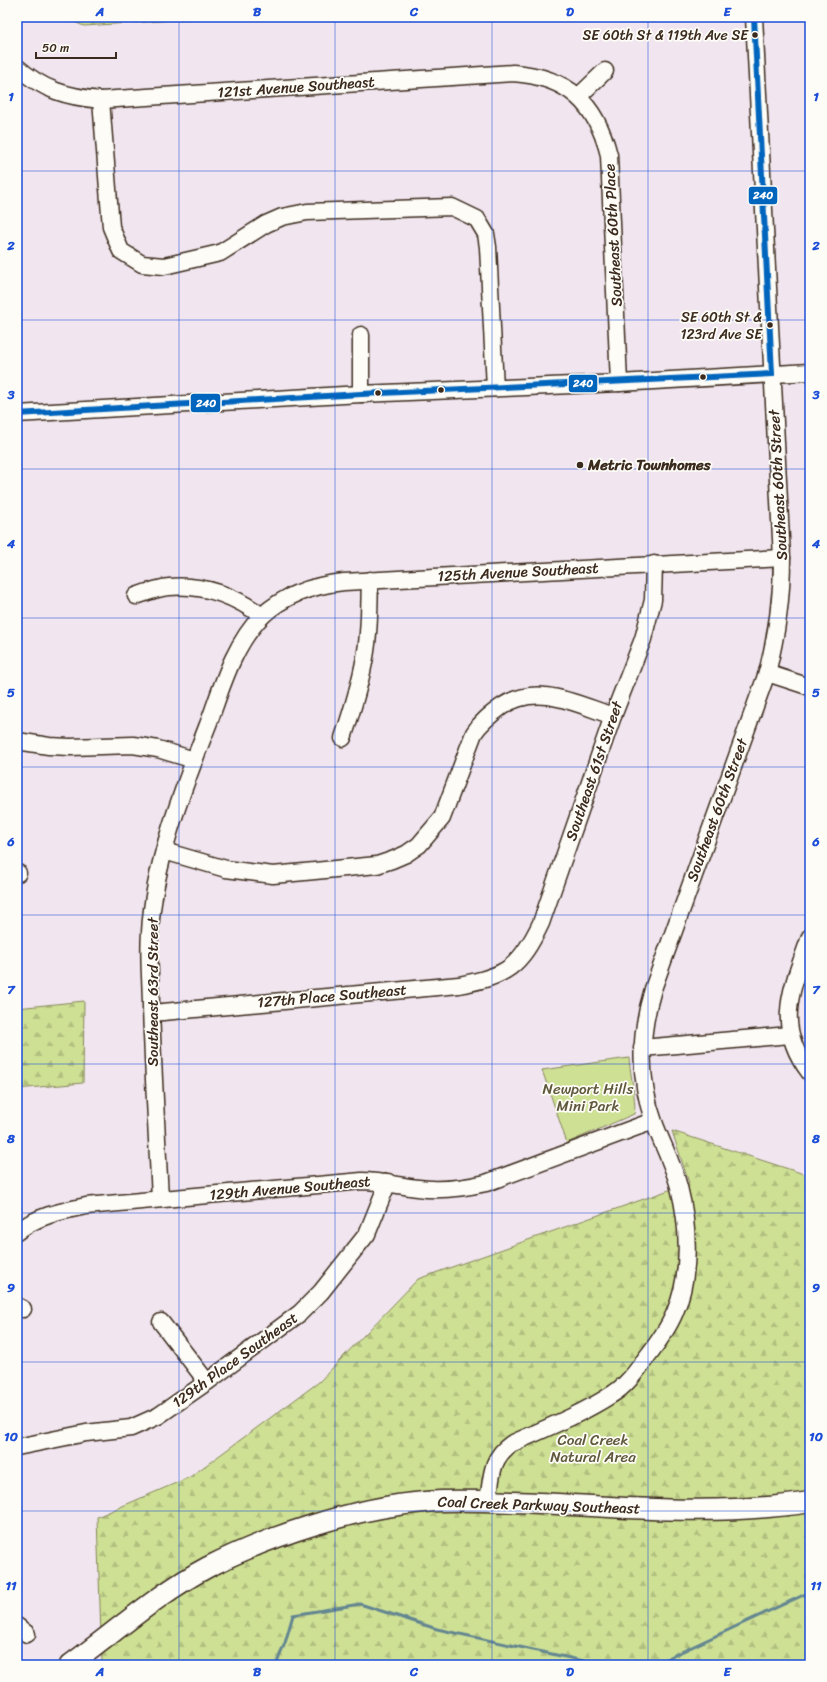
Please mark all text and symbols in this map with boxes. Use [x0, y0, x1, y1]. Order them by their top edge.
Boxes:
text: A [95, 0, 104, 23]
text: B [253, 0, 262, 23]
text: C [409, 0, 419, 23]
text: D [566, 0, 574, 23]
text: E [723, 0, 732, 23]
place label: SE 60th St & 119th Ave SE [583, 23, 749, 48]
marker: SE 60th St & 119th Ave SE [750, 30, 760, 40]
scale bar [36, 34, 116, 60]
text: 50 m [42, 37, 69, 59]
street label: 121st Avenue Southeast [216, 69, 376, 105]
text: 1 [8, 85, 14, 108]
text: 1 [813, 85, 819, 108]
street label: Southeast 60th Place [596, 162, 630, 307]
line badge: 240 [748, 186, 778, 205]
text: 240 [752, 186, 773, 205]
text: 2 [6, 234, 15, 257]
text: 2 [811, 234, 820, 257]
place label: SE 60th St & 123rd Ave SE [680, 305, 763, 347]
marker: SE 60th St & 123rd Ave SE [765, 320, 775, 330]
unlabelled marker [698, 372, 708, 382]
line badge: 240 [568, 374, 598, 393]
text: 240 [572, 374, 593, 393]
text: 3 [6, 383, 15, 406]
text: 3 [811, 383, 820, 406]
unlabelled marker [436, 385, 446, 395]
unlabelled marker [373, 388, 383, 398]
line badge: 240 [190, 393, 221, 413]
text: 240 [195, 394, 216, 413]
street label: Southeast 60th Street [761, 408, 795, 561]
place label: Metric Townhomes [587, 452, 712, 478]
marker: Metric Townhomes [575, 460, 585, 470]
text: 4 [6, 532, 16, 555]
text: 4 [811, 532, 821, 555]
street label: 125th Avenue Southeast [437, 555, 600, 589]
text: 5 [7, 681, 15, 704]
text: 5 [812, 681, 820, 704]
street label: Southeast 61st Street [558, 697, 630, 844]
street label: Southeast 60th Street [679, 734, 755, 885]
text: 6 [6, 830, 15, 853]
text: 6 [811, 830, 820, 853]
street label: Southeast 63rd Street [140, 916, 166, 1067]
street label: 127th Place Southeast [256, 976, 408, 1015]
text: 7 [7, 978, 16, 1001]
text: 7 [812, 978, 821, 1001]
park label: Newport Hills Mini Park [543, 1076, 634, 1119]
text: 8 [6, 1127, 15, 1150]
text: 8 [811, 1127, 820, 1150]
street label: 129th Avenue Southeast [208, 1168, 372, 1208]
text: 9 [7, 1276, 15, 1299]
text: 9 [812, 1276, 820, 1299]
street label: 129th Place Southeast [166, 1305, 304, 1415]
text: 10 [4, 1425, 18, 1448]
text: 10 [809, 1425, 823, 1448]
park label: Coal Creek Natural Area [550, 1427, 636, 1470]
street label: Coal Creek Parkway Southeast [437, 1488, 641, 1522]
text: 11 [5, 1574, 17, 1597]
text: 11 [810, 1574, 822, 1597]
text: A [95, 1660, 104, 1682]
text: B [253, 1660, 262, 1682]
text: C [409, 1660, 419, 1682]
text: D [566, 1660, 574, 1682]
text: E [723, 1660, 732, 1682]

